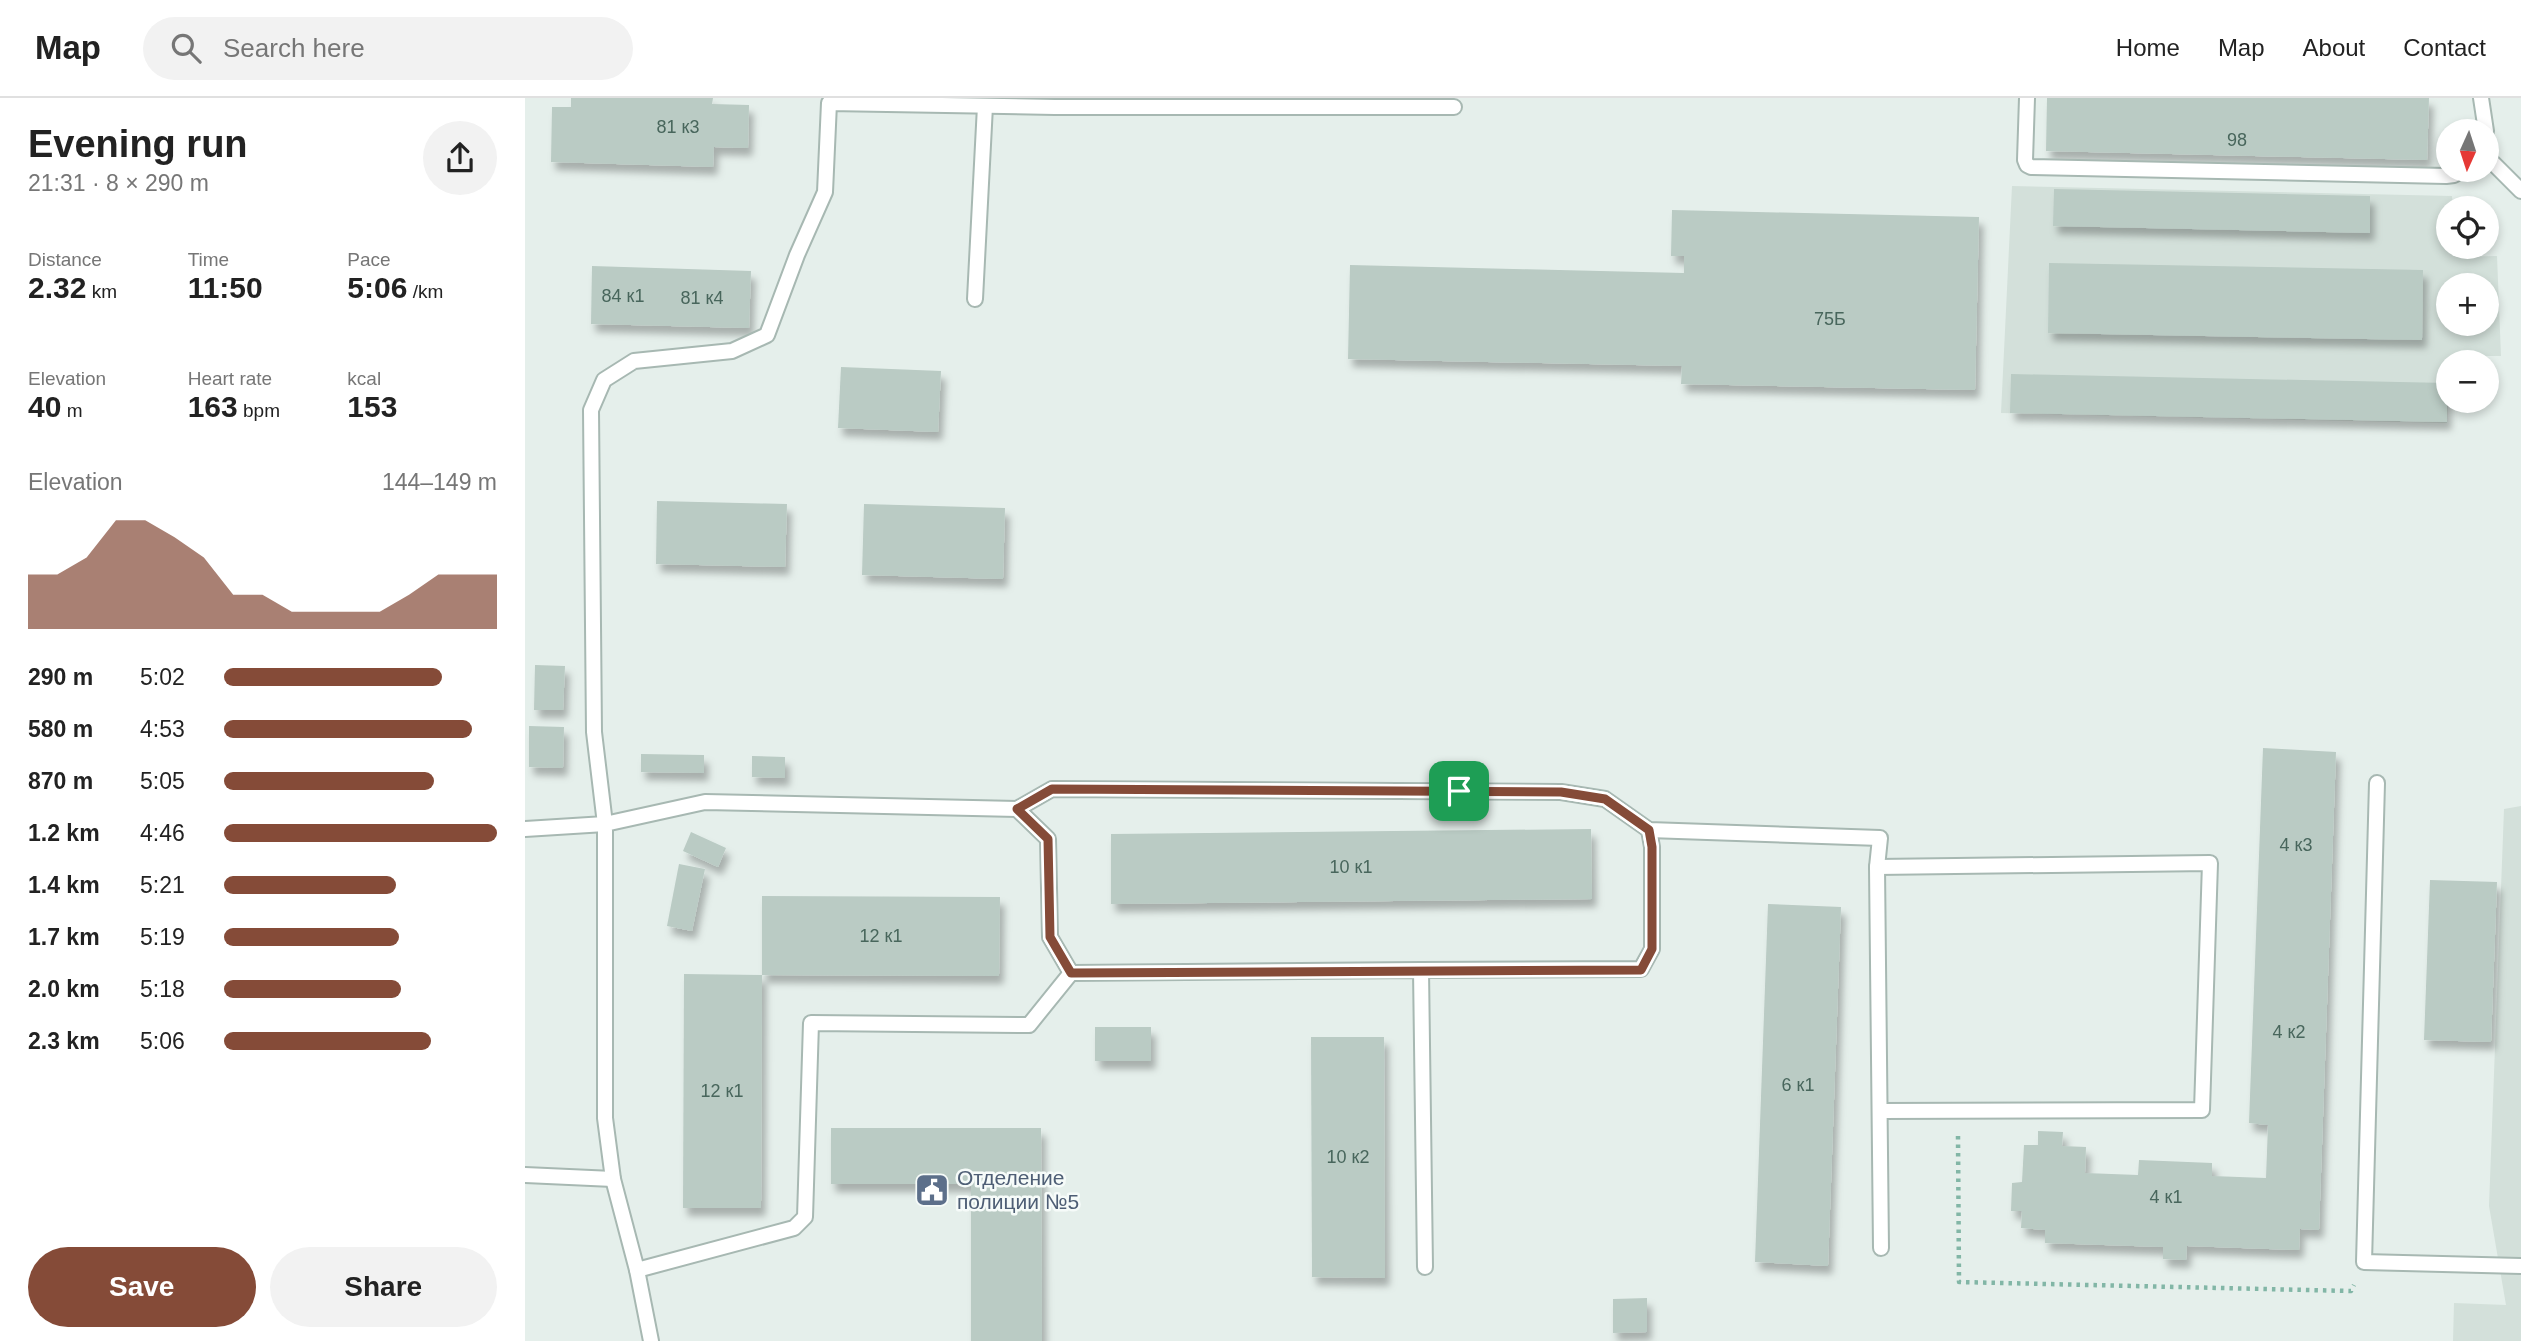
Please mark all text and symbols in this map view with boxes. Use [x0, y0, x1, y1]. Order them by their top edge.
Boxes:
search box [143, 17, 633, 80]
text: Map [35, 29, 101, 66]
icon: search [167, 29, 205, 67]
text: Search here [223, 33, 365, 63]
text: Home [2116, 34, 2180, 61]
text: Map [2218, 34, 2265, 61]
text: About [2303, 34, 2365, 61]
text: Contact [2403, 34, 2486, 61]
house number: 81 к3 [657, 117, 699, 137]
north arrow [2436, 119, 2499, 182]
map controls [2436, 119, 2499, 413]
button: share [423, 121, 497, 195]
text: Evening run [28, 123, 248, 165]
house number: 98 [2227, 130, 2247, 150]
text: 21:31 · 8 × 290 m [28, 170, 209, 196]
button: locate [2436, 196, 2499, 259]
text: Distance [28, 249, 102, 270]
text: Time [188, 249, 229, 270]
text: Pace [347, 249, 391, 270]
text: 2.32 [28, 271, 86, 304]
text: 11:50 [188, 271, 263, 304]
text: 5:06 [347, 271, 407, 304]
button: + [2436, 273, 2499, 336]
text: km [86, 281, 117, 302]
text: /km [407, 281, 443, 302]
house number: 84 к1 [602, 286, 644, 306]
house number: 81 к4 [681, 288, 723, 308]
house number: 75Б [1814, 309, 1846, 329]
button: − [2436, 350, 2499, 413]
text: Elevation [28, 368, 106, 389]
text: Heart rate [188, 368, 272, 389]
text: kcal [347, 368, 381, 389]
text: 40 [28, 390, 61, 423]
text: 163 [188, 390, 238, 423]
text: 153 [347, 390, 397, 423]
text: m [61, 400, 82, 421]
text: bpm [238, 400, 280, 421]
text: Elevation [28, 469, 123, 495]
text: 144–149 m [382, 469, 497, 495]
text: 290 m [28, 664, 93, 690]
text: 5:02 [140, 664, 185, 690]
text: 580 m [28, 716, 93, 742]
text: 4:53 [140, 716, 185, 742]
pin [1429, 761, 1489, 821]
text: 870 m [28, 768, 93, 794]
text: 5:05 [140, 768, 185, 794]
icon: arrive [1440, 772, 1478, 810]
text: 1.2 km [28, 820, 100, 846]
text: 4:46 [140, 820, 185, 846]
house number: 4 к3 [2280, 835, 2312, 855]
house number: 10 к1 [1330, 857, 1372, 877]
text: 1.4 km [28, 872, 100, 898]
text: 5:21 [140, 872, 185, 898]
text: 1.7 km [28, 924, 100, 950]
text: 5:19 [140, 924, 185, 950]
house number: 12 к1 [860, 926, 902, 946]
text: 2.0 km [28, 976, 100, 1002]
text: 5:18 [140, 976, 185, 1002]
house number: 4 к2 [2273, 1022, 2305, 1042]
text: 2.3 km [28, 1028, 100, 1054]
text: 5:06 [140, 1028, 185, 1054]
house number: 6 к1 [1782, 1075, 1814, 1095]
house number: 12 к1 [701, 1081, 743, 1101]
house number: 10 к2 [1327, 1147, 1369, 1167]
place label: Отделение полиции №5 [957, 1166, 1079, 1213]
public building icon: Отделение полиции №5 [913, 1171, 951, 1209]
house number: 4 к1 [2150, 1187, 2182, 1207]
button: Save [28, 1247, 256, 1327]
button: Share [270, 1247, 497, 1327]

